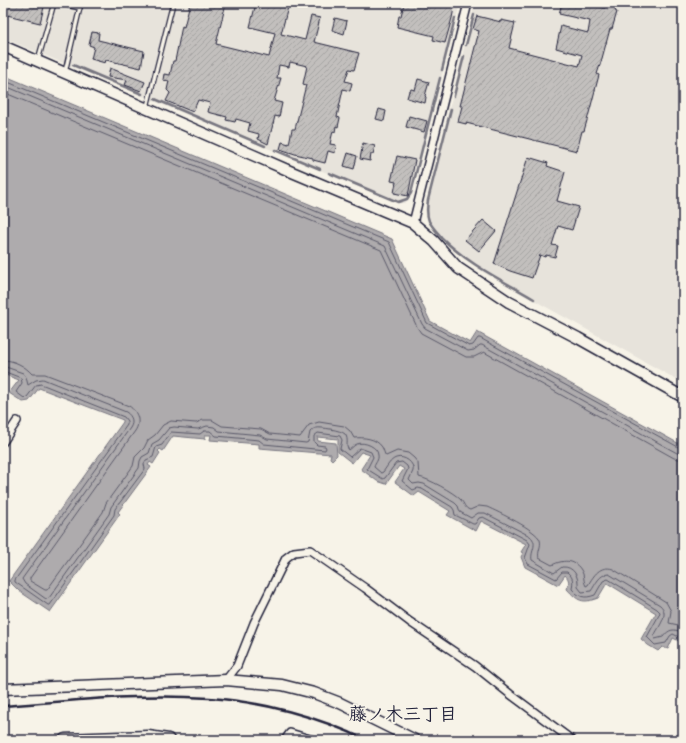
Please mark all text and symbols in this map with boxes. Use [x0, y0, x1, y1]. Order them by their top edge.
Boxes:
district label: 藤ノ木三丁目 [349, 703, 457, 725]

